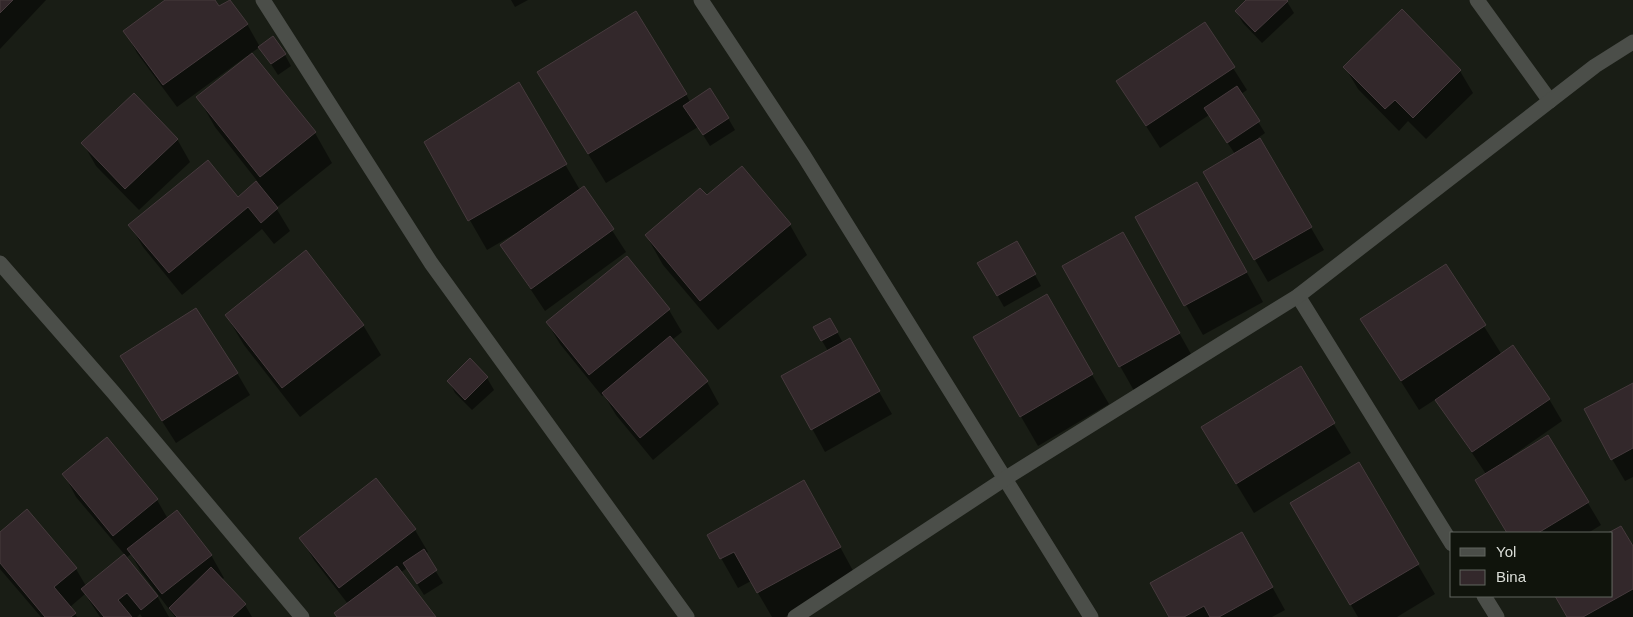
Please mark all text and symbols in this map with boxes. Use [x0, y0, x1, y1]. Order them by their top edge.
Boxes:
legend [1450, 532, 1613, 597]
text: Yol [1496, 543, 1516, 560]
text: Bina [1496, 568, 1527, 585]

